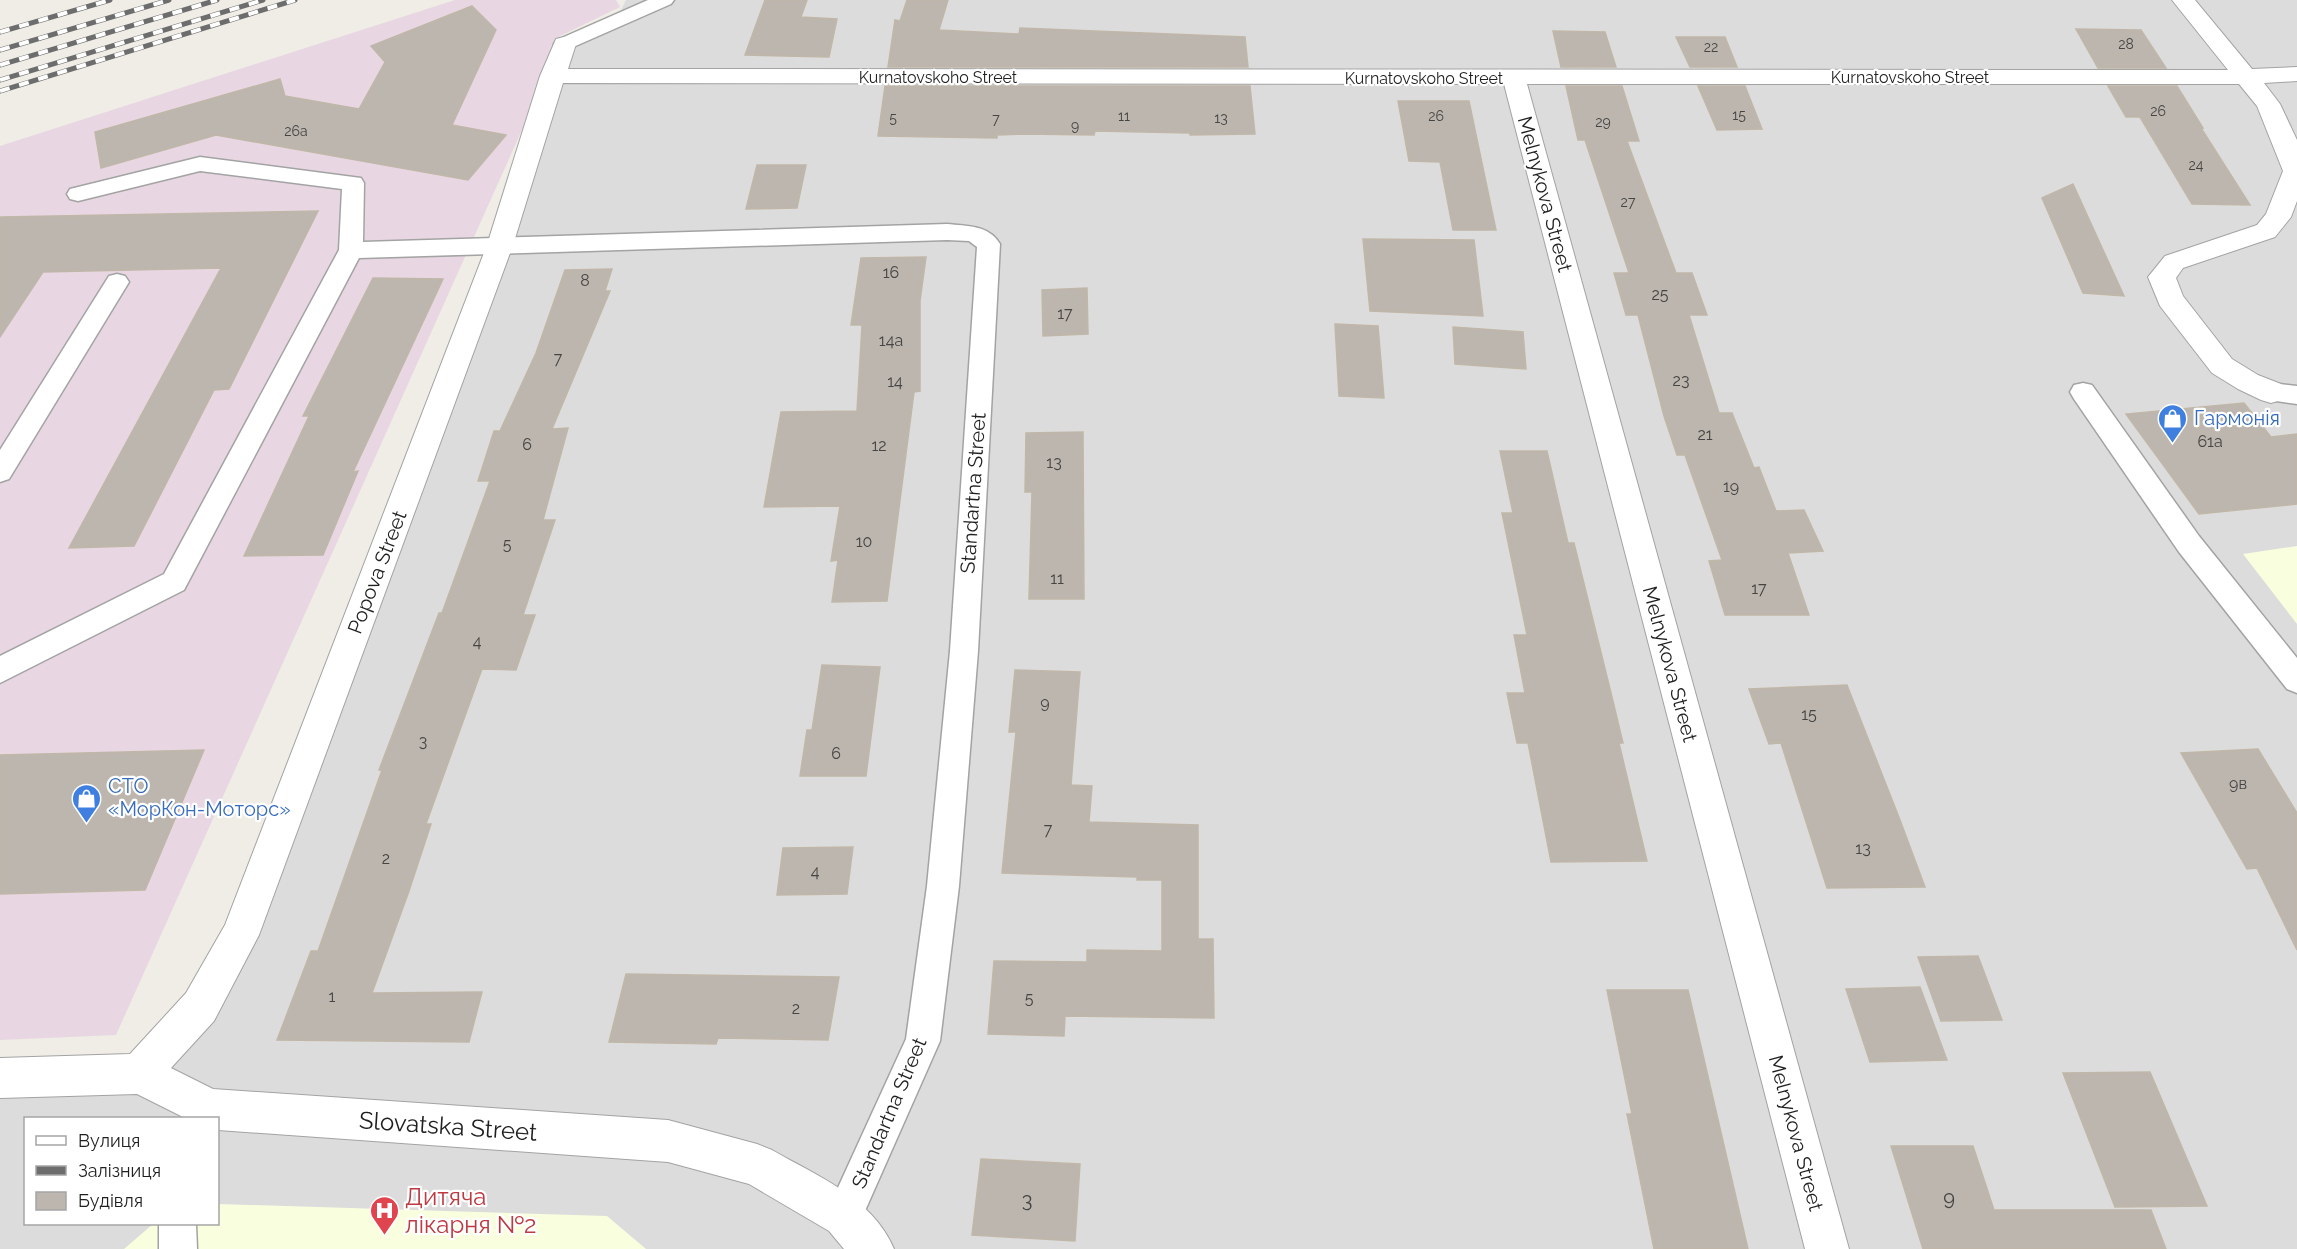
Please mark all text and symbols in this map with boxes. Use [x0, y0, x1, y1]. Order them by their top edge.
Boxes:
house number: 28 [2118, 36, 2134, 52]
house number: 22 [1704, 39, 1718, 55]
street label: Kurnatovskoho Street [859, 68, 1018, 87]
street label: Kurnatovskoho Street [1831, 68, 1990, 87]
street label: Kurnatovskoho Street [1345, 69, 1504, 88]
house number: 26 [2150, 103, 2166, 119]
house number: 15 [1732, 107, 1746, 123]
house number: 11 [1118, 108, 1130, 124]
house number: 26 [1428, 108, 1444, 124]
house number: 5 [889, 110, 897, 126]
house number: 13 [1214, 110, 1228, 126]
house number: 7 [992, 111, 1000, 127]
street label: Melnykova Street [1513, 113, 1577, 275]
house number: 29 [1595, 114, 1611, 130]
house number: 9 [1071, 118, 1079, 134]
house number: 26а [284, 123, 308, 139]
house number: 24 [2189, 157, 2204, 173]
house number: 27 [1621, 194, 1636, 210]
house number: 16 [883, 263, 899, 282]
house number: 8 [580, 271, 590, 290]
house number: 25 [1651, 285, 1669, 304]
house number: 17 [1057, 304, 1073, 323]
house number: 14а [879, 331, 903, 350]
house number: 7 [554, 349, 563, 368]
house number: 23 [1673, 371, 1689, 390]
house number: 14 [887, 372, 903, 391]
shop icon: Гармонія [2157, 402, 2189, 444]
place label: Гармонія [2194, 406, 2280, 430]
street label: Standartna Street [955, 411, 991, 574]
house number: 21 [1697, 425, 1713, 444]
house number: 61а [2197, 432, 2223, 451]
house number: 6 [522, 435, 532, 454]
house number: 12 [871, 436, 887, 455]
house number: 13 [1046, 453, 1062, 472]
house number: 19 [1723, 477, 1739, 496]
street label: Popova Street [343, 507, 412, 637]
house number: 10 [856, 532, 872, 551]
house number: 5 [503, 535, 512, 554]
house number: 11 [1050, 569, 1064, 588]
house number: 17 [1751, 579, 1767, 598]
street label: Melnykova Street [1638, 583, 1702, 745]
house number: 4 [473, 632, 482, 651]
house number: 9 [1040, 693, 1050, 712]
house number: 15 [1801, 705, 1817, 724]
house number: 3 [419, 732, 427, 751]
house number: 6 [831, 744, 841, 763]
place label: СТО «МорКон-Моторс» [108, 774, 291, 821]
house number: 9в [2229, 774, 2247, 793]
shop icon: СТО «МорКон-Моторс» [71, 782, 103, 824]
house number: 7 [1044, 820, 1053, 839]
house number: 13 [1855, 839, 1871, 858]
house number: 2 [382, 849, 390, 868]
house number: 4 [811, 862, 820, 881]
house number: 1 [329, 987, 336, 1006]
house number: 5 [1025, 989, 1034, 1008]
house number: 2 [792, 999, 800, 1018]
street label: Standartna Street [846, 1034, 932, 1192]
street label: Melnykova Street [1764, 1052, 1828, 1214]
street label: Slovatska Street [358, 1105, 538, 1147]
legend [24, 1117, 219, 1225]
text: Вулиця [78, 1130, 140, 1151]
text: Залізниця [78, 1160, 161, 1181]
place label: Дитяча лікарня №2 [405, 1182, 537, 1239]
house number: 9 [1943, 1186, 1955, 1210]
house number: 3 [1022, 1188, 1032, 1212]
text: Будівля [78, 1190, 143, 1211]
hospital icon: Дитяча лікарня №2 [368, 1194, 400, 1236]

